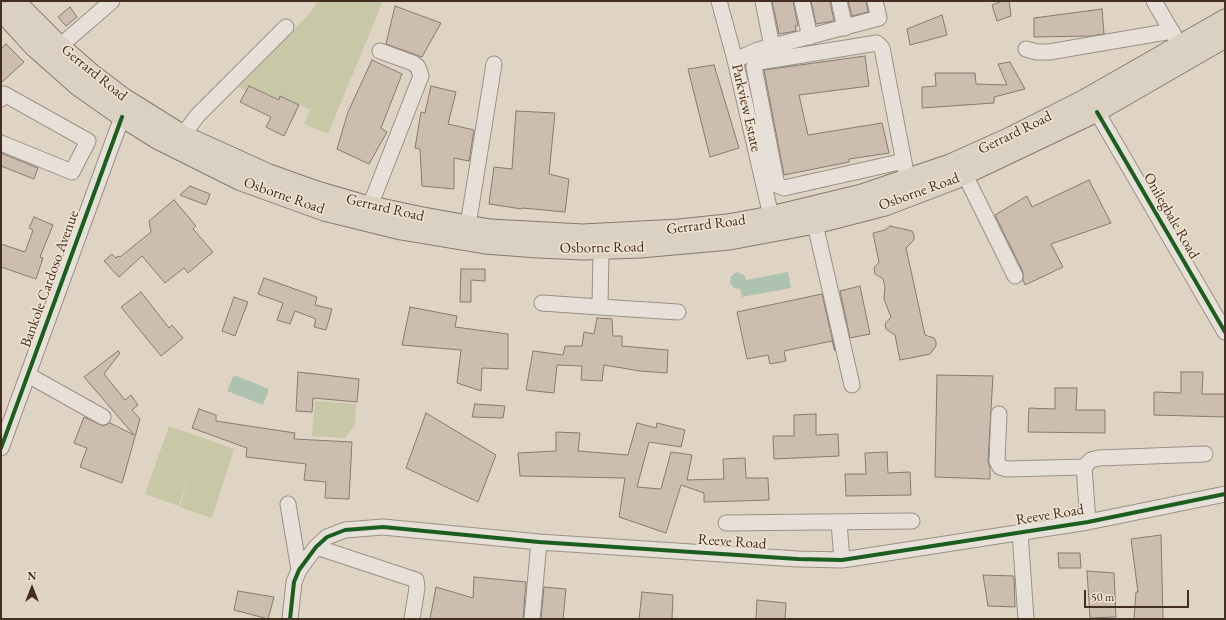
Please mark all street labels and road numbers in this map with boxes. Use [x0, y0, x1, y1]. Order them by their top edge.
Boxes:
street label: Gerrard Road [57, 41, 131, 105]
street label: Parkview Estate [727, 62, 765, 154]
street label: Gerrard Road [975, 107, 1055, 159]
street label: Osborne Road [876, 169, 962, 215]
street label: Onilegbale Road [1139, 170, 1203, 262]
street label: Osborne Road [241, 174, 327, 218]
street label: Gerrard Road [344, 190, 426, 226]
street label: Bankole Cardoso Avenue [17, 208, 83, 350]
street label: Gerrard Road [665, 211, 747, 239]
street label: Osborne Road [560, 238, 644, 258]
street label: Reeve Road [1015, 501, 1085, 529]
street label: Reeve Road [697, 531, 767, 553]

